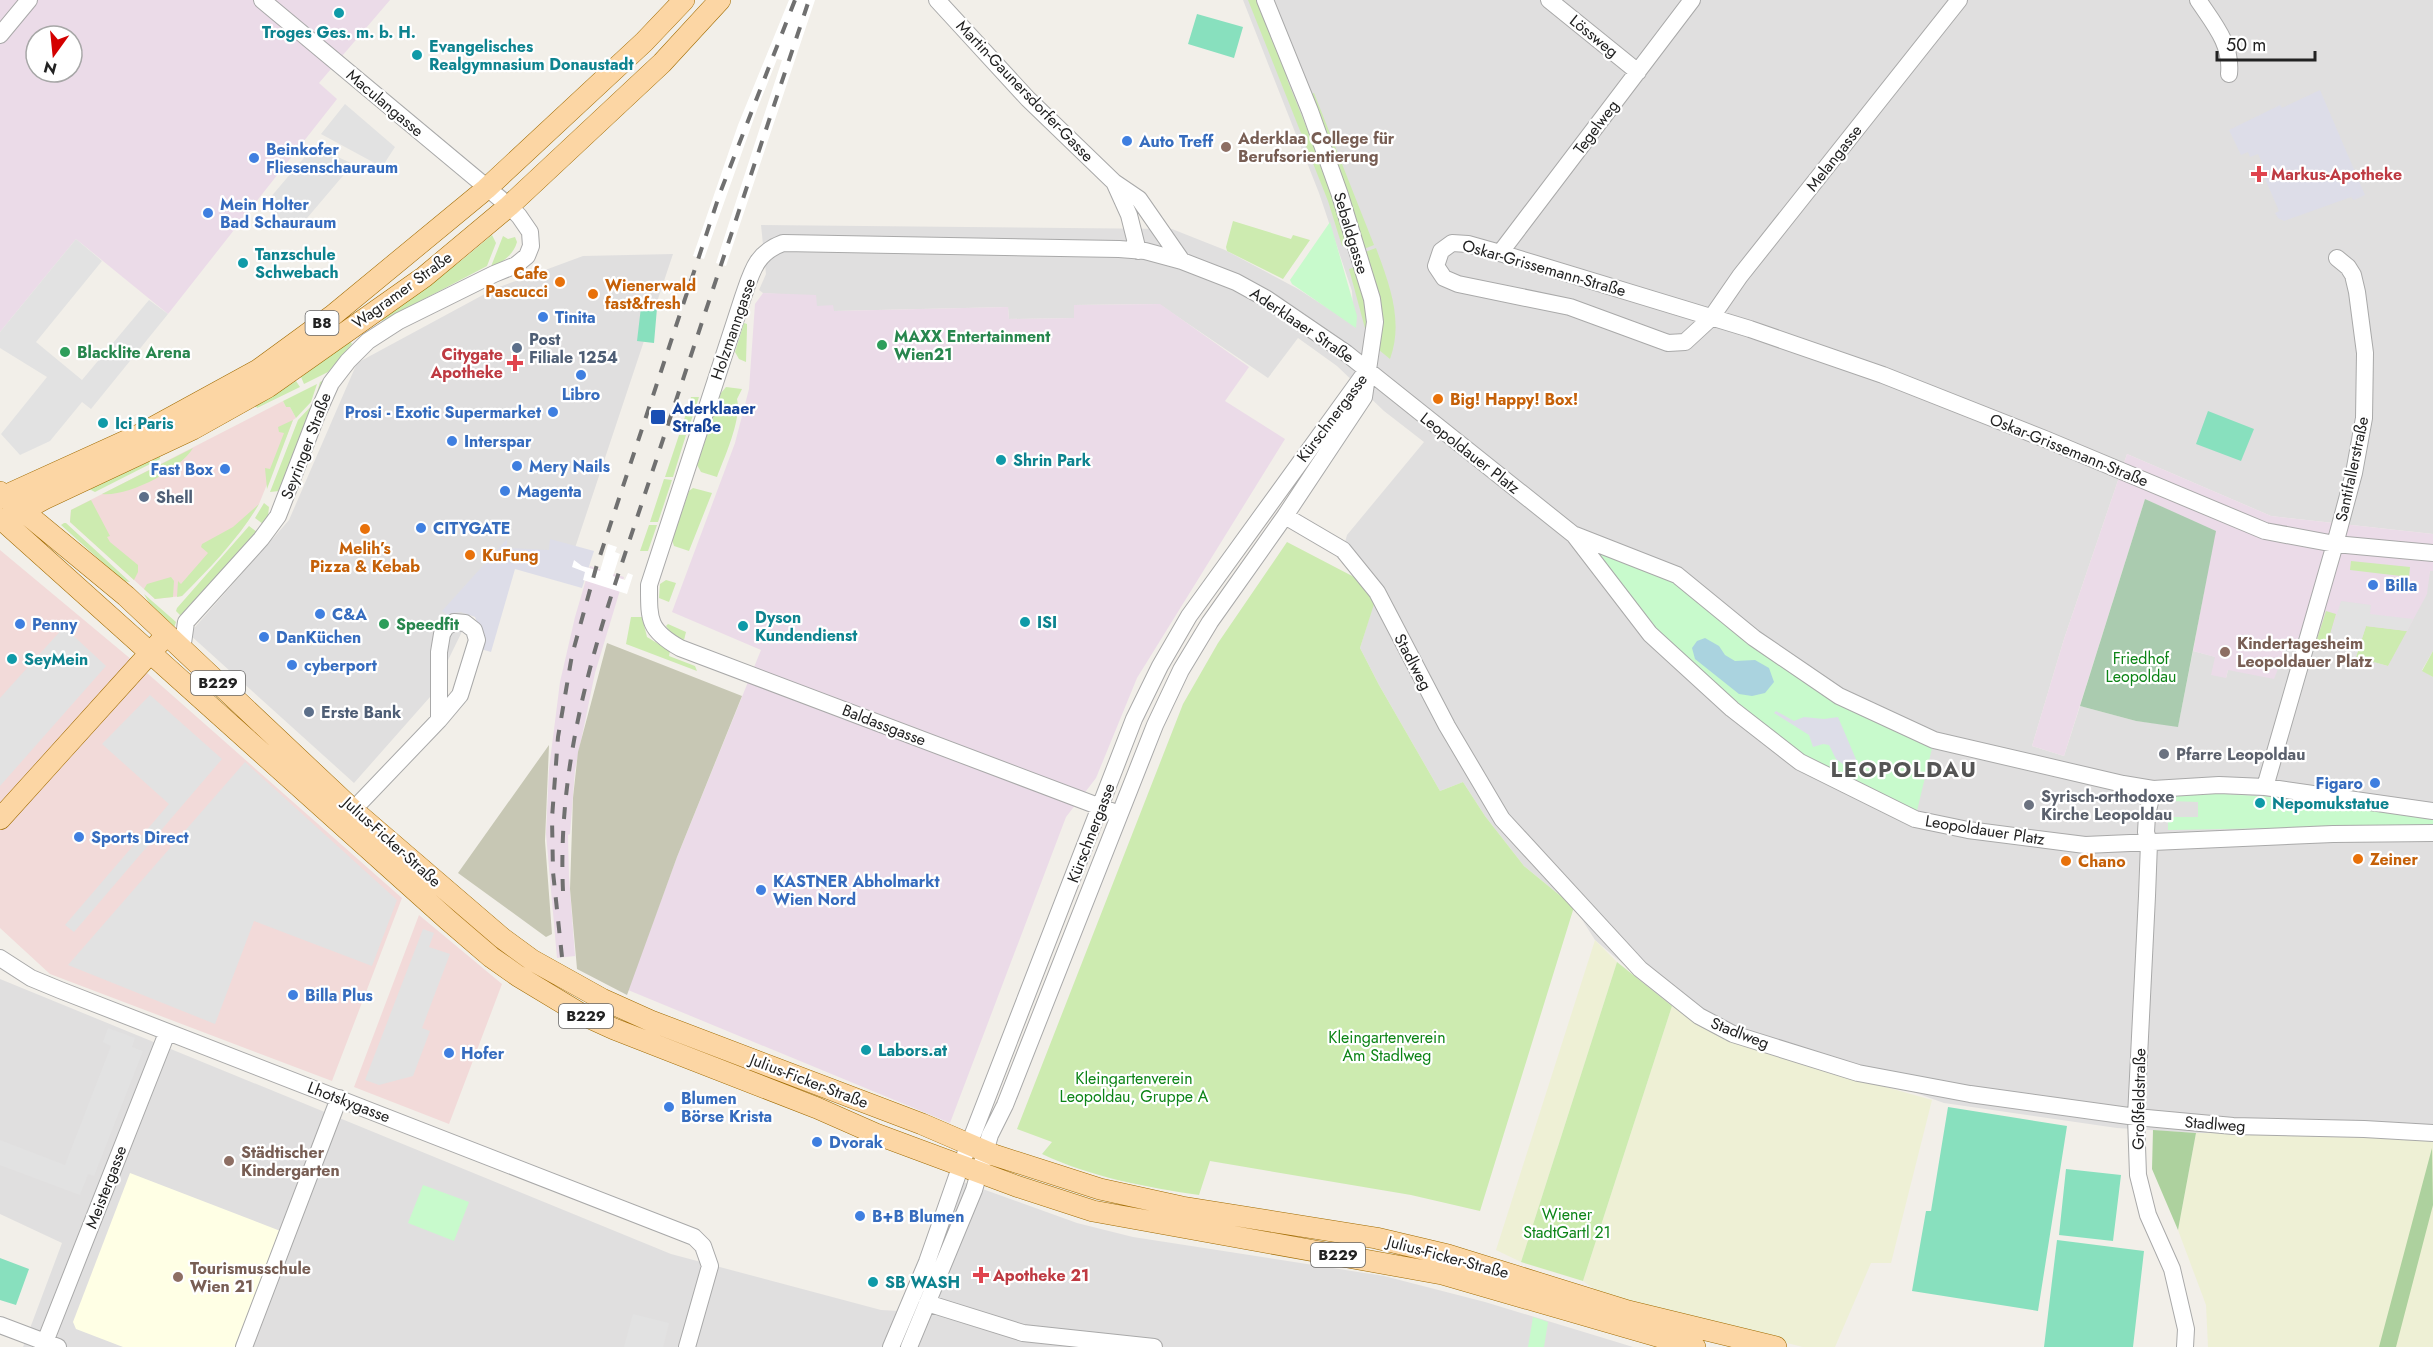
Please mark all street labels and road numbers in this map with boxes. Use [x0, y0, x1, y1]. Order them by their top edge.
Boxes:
street label: Lössweg [1565, 9, 1623, 63]
street label: Martin-Gaunersdorfer-Gasse [951, 15, 1099, 167]
street label: Maculangasse [341, 64, 429, 142]
street label: Tegelweg [1568, 95, 1624, 159]
street label: Melangasse [1801, 120, 1867, 196]
street label: Sebaldgasse [1328, 189, 1374, 277]
street label: Oskar-Grissemann-Straße [1459, 234, 1629, 302]
street label: Wagramer Straße [347, 246, 457, 334]
street label: Holzmanngasse [705, 275, 761, 383]
street label: Aderklaaer Straße [1245, 282, 1359, 368]
road number: B8 [306, 311, 338, 335]
street label: Kürschnergasse [1291, 369, 1373, 467]
street label: Seyringer Straße [275, 389, 337, 503]
street label: Leopoldauer Platz [1415, 407, 1525, 500]
street label: Oskar-Grissemann-Straße [1986, 408, 2152, 492]
street label: Santifallerstraße [2330, 414, 2374, 524]
street label: Stadlweg [1389, 630, 1437, 694]
road number: B229 [191, 671, 245, 695]
street label: Baldassgasse [839, 699, 929, 751]
street label: Kürschnergasse [1061, 780, 1121, 886]
street label: Julius-Ficker-Straße [336, 790, 446, 892]
street label: Leopoldauer Platz [1924, 809, 2047, 851]
road number: B229 [559, 1004, 613, 1028]
street label: Stadlweg [1707, 1011, 1773, 1055]
street label: Julius-Ficker-Straße [745, 1047, 871, 1114]
street label: Großfeldstraße [2127, 1048, 2151, 1150]
street label: Lhotskygasse [304, 1076, 394, 1128]
street label: Stadlweg [2184, 1110, 2246, 1138]
street label: Meistergasse [80, 1142, 132, 1232]
street label: Julius-Ficker-Straße [1383, 1229, 1511, 1284]
road number: B229 [1311, 1243, 1365, 1267]

